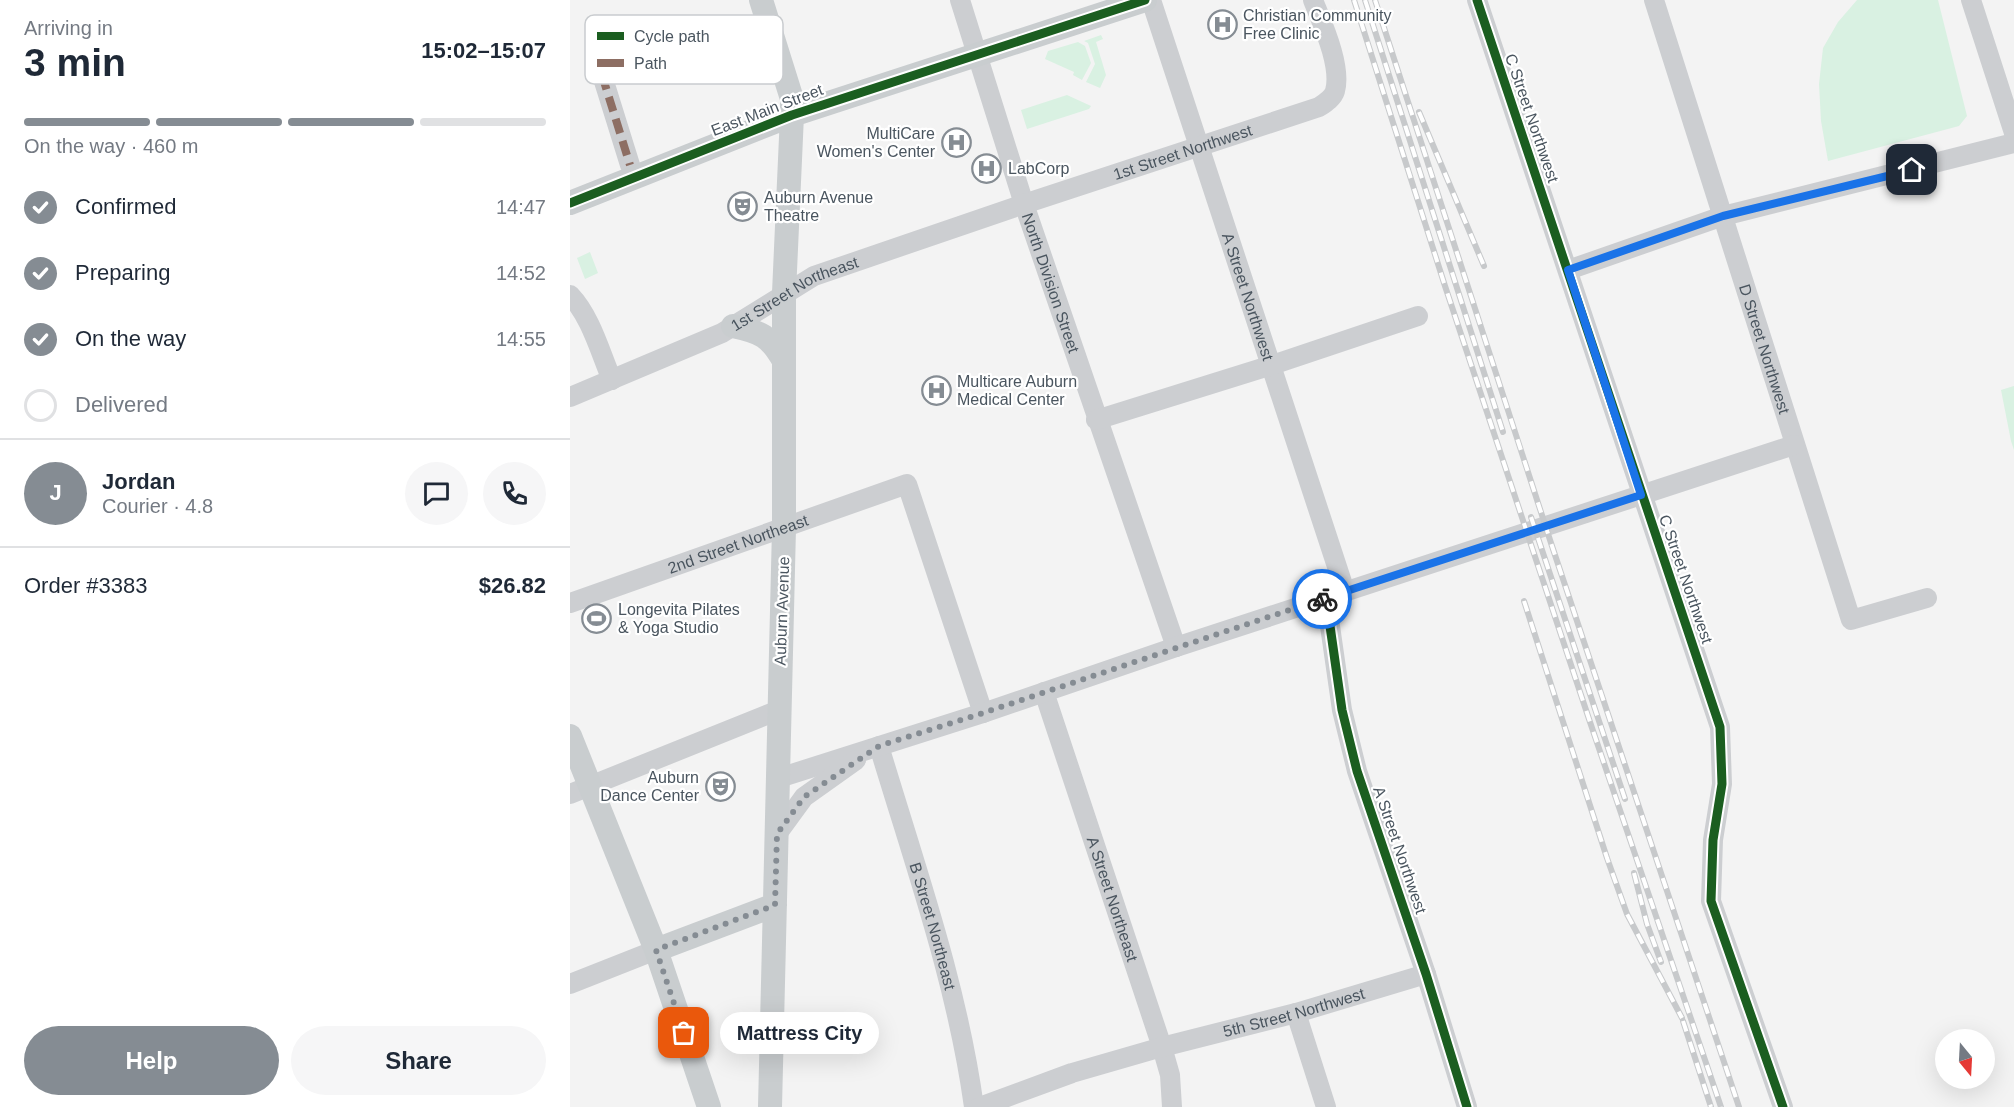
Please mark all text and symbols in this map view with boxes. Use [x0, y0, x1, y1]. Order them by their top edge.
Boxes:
place label: Christian Community Free Clinic [1243, 7, 1391, 42]
hospital icon: Christian Community Free Clinic [1206, 8, 1238, 40]
legend [585, 15, 783, 84]
text: Arriving in [24, 17, 113, 39]
text: Cycle path [634, 28, 710, 45]
text: 15:02–15:07 [421, 38, 546, 63]
text: 3 min [24, 41, 126, 84]
street label: C Street Northwest [1502, 51, 1562, 185]
text: Path [634, 55, 667, 72]
street label: East Main Street [709, 81, 826, 139]
street label: 1st Street Northwest [1111, 121, 1255, 183]
place label: MultiCare Women's Center [817, 125, 936, 160]
hospital icon: MultiCare Women's Center [940, 126, 972, 158]
text: On the way · 460 m [24, 135, 199, 157]
pin [1886, 144, 1937, 195]
hospital icon: LabCorp [971, 152, 1003, 184]
icon: home [1895, 153, 1928, 186]
place label: LabCorp [1008, 160, 1069, 177]
place label: Auburn Avenue Theatre [764, 189, 873, 224]
theatre icon: Auburn Avenue Theatre [727, 190, 759, 222]
icon: check [24, 191, 57, 224]
text: Confirmed [75, 194, 176, 219]
text: 14:47 [496, 196, 546, 218]
street label: North Division Street [1019, 210, 1083, 355]
street label: A Street Northwest [1219, 230, 1277, 363]
street label: 1st Street Northeast [728, 253, 861, 334]
icon: check [24, 257, 57, 290]
text: Preparing [75, 260, 170, 285]
text: 14:52 [496, 262, 546, 284]
street label: D Street Northwest [1736, 282, 1794, 416]
icon: check [24, 323, 57, 356]
text: On the way [75, 326, 186, 351]
text: 14:55 [496, 328, 546, 350]
place label: Multicare Auburn Medical Center [957, 373, 1077, 408]
hospital icon: Multicare Auburn Medical Center [920, 374, 952, 406]
text: Delivered [75, 392, 168, 417]
button: chat [405, 462, 468, 525]
button: phone [483, 462, 546, 525]
text: Jordan [102, 469, 175, 494]
text: J [49, 480, 62, 505]
text: Courier · 4.8 [102, 495, 213, 517]
street label: 2nd Street Northeast [665, 511, 811, 576]
street label: C Street Northwest [1656, 512, 1716, 646]
street label: Auburn Avenue [772, 556, 792, 666]
courier [1292, 569, 1352, 629]
text: Order #3383 [24, 573, 148, 598]
text: $26.82 [479, 573, 546, 598]
icon: bike [1306, 583, 1339, 616]
place label: Longevita Pilates & Yoga Studio [618, 601, 740, 636]
sports icon: Longevita Pilates & Yoga Studio [581, 602, 613, 634]
place label: Auburn Dance Center [600, 769, 700, 804]
theatre icon: Auburn Dance Center [704, 770, 736, 802]
street label: A Street Northwest [1370, 784, 1430, 916]
street label: A Street Northeast [1084, 834, 1142, 964]
street label: B Street Northeast [907, 860, 959, 992]
street label: 5th Street Northwest [1221, 984, 1367, 1040]
pin [658, 1007, 709, 1058]
callout: Mattress City [720, 1012, 879, 1054]
icon: bag [667, 1016, 700, 1049]
text: Mattress City [737, 1022, 862, 1044]
button: Help [24, 1026, 279, 1095]
button: Share [291, 1026, 546, 1095]
north arrow [1935, 1029, 1995, 1089]
map controls [1935, 1029, 1995, 1089]

